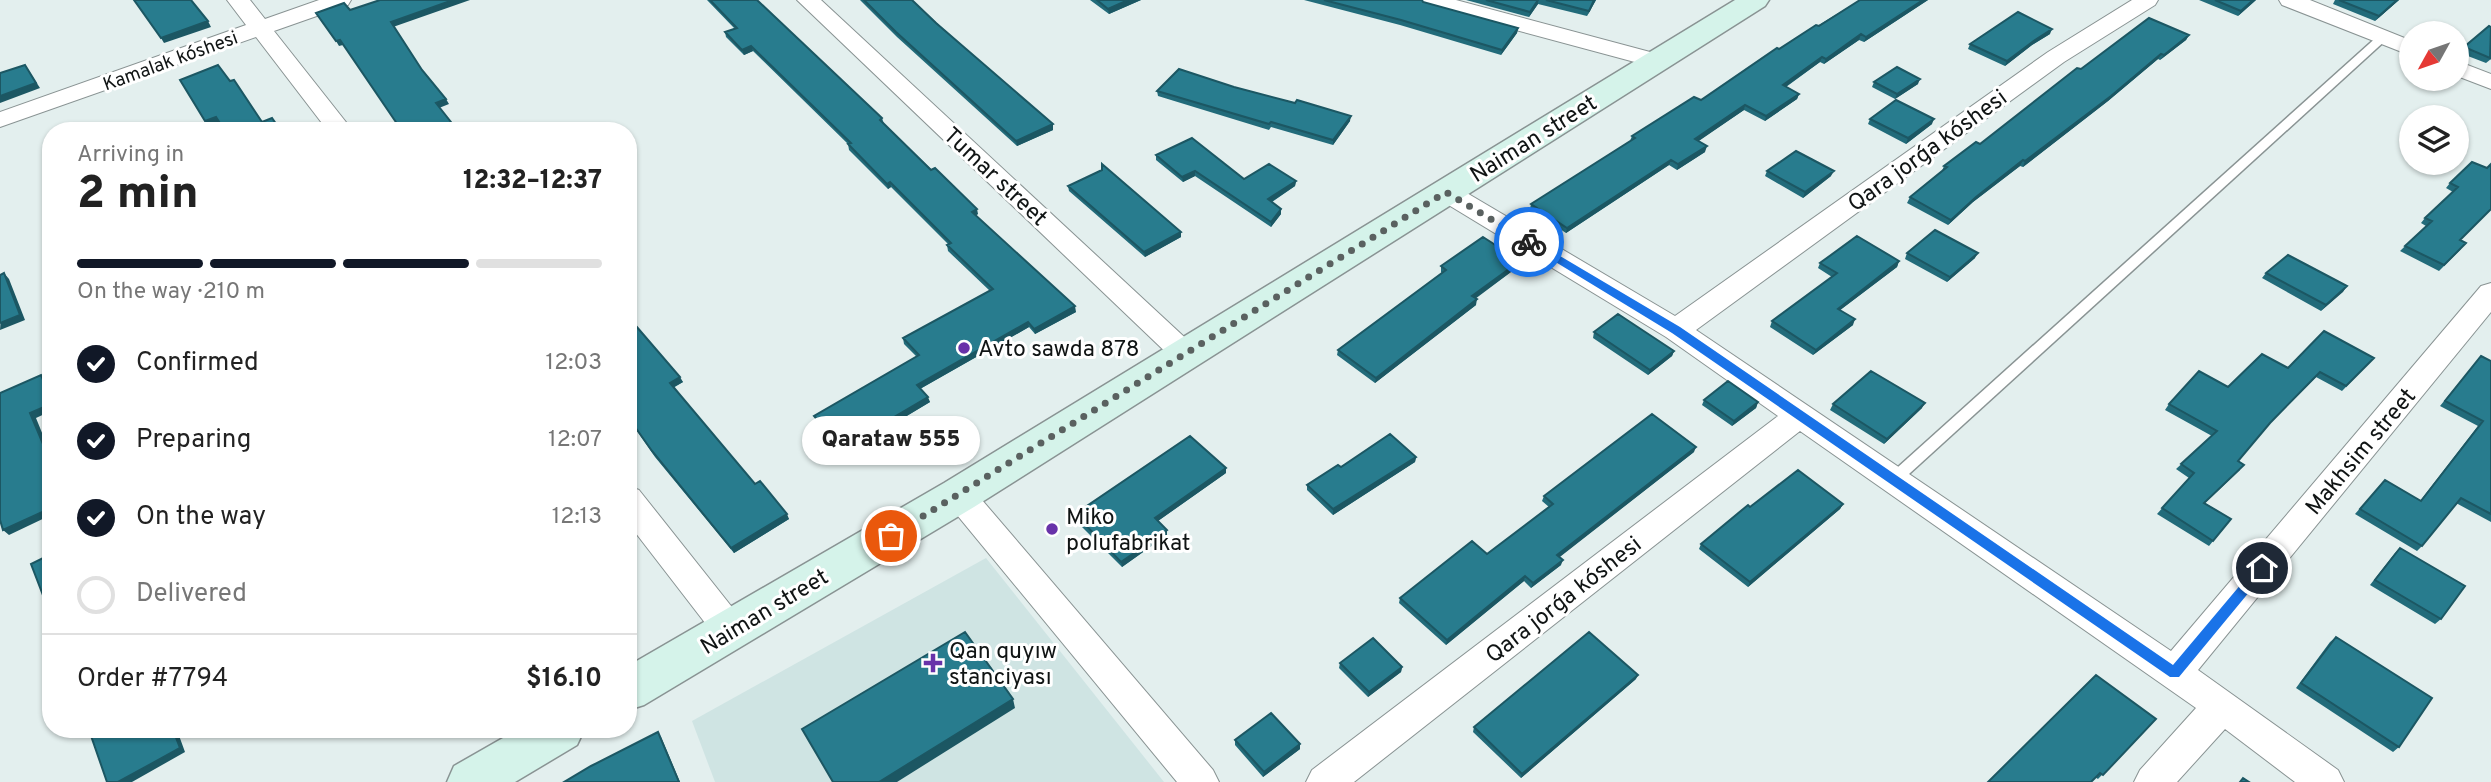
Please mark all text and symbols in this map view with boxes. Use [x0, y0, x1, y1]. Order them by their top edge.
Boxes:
north arrow [2399, 21, 2469, 91]
map controls [2399, 21, 2469, 175]
street label: Kamalak kóshesi [100, 26, 242, 97]
street label: Qara jorǵa kóshesi [1843, 84, 2014, 220]
street label: Naiman street [1465, 90, 1603, 191]
button: layers [2399, 105, 2469, 175]
street label: Tumar street [936, 122, 1053, 234]
text: Arriving in [77, 141, 184, 170]
text: 12:32–12:37 [463, 165, 602, 198]
text: 2 min [77, 166, 199, 225]
courier [1494, 207, 1564, 277]
icon: bike [1510, 223, 1548, 261]
text: On the way · 210 m [77, 278, 265, 307]
place label: Avto sawda 878 [978, 336, 1139, 365]
marker: Avto sawda 878 [956, 340, 972, 356]
icon: check [77, 345, 115, 383]
text: Confirmed [136, 347, 259, 380]
text: 12:03 [546, 349, 602, 378]
street label: Makhsim street [2300, 383, 2423, 522]
callout: Qarataw 555 [802, 417, 980, 466]
icon: check [77, 422, 115, 460]
text: Preparing [136, 424, 251, 457]
text: 12:07 [548, 426, 602, 455]
text: Qarataw 555 [822, 426, 960, 455]
icon: check [77, 499, 115, 537]
text: On the way [136, 501, 266, 534]
text: 12:13 [552, 503, 602, 532]
place label: Miko polufabrikat [1066, 504, 1190, 559]
pin [861, 506, 921, 566]
icon: bag [872, 517, 910, 555]
marker: Miko polufabrikat [1044, 521, 1060, 537]
street label: Qara jorǵa kóshesi [1481, 531, 1648, 671]
pin [2232, 538, 2292, 598]
icon: home [2243, 549, 2281, 587]
street label: Naiman street [696, 564, 835, 663]
text: Delivered [136, 578, 247, 611]
place label: Qan quyıw stanciyası [949, 638, 1057, 693]
marker: Qan quyıw stanciyası [923, 653, 943, 673]
text: Order #7794 [77, 663, 228, 696]
text: $16.10 [526, 663, 602, 696]

